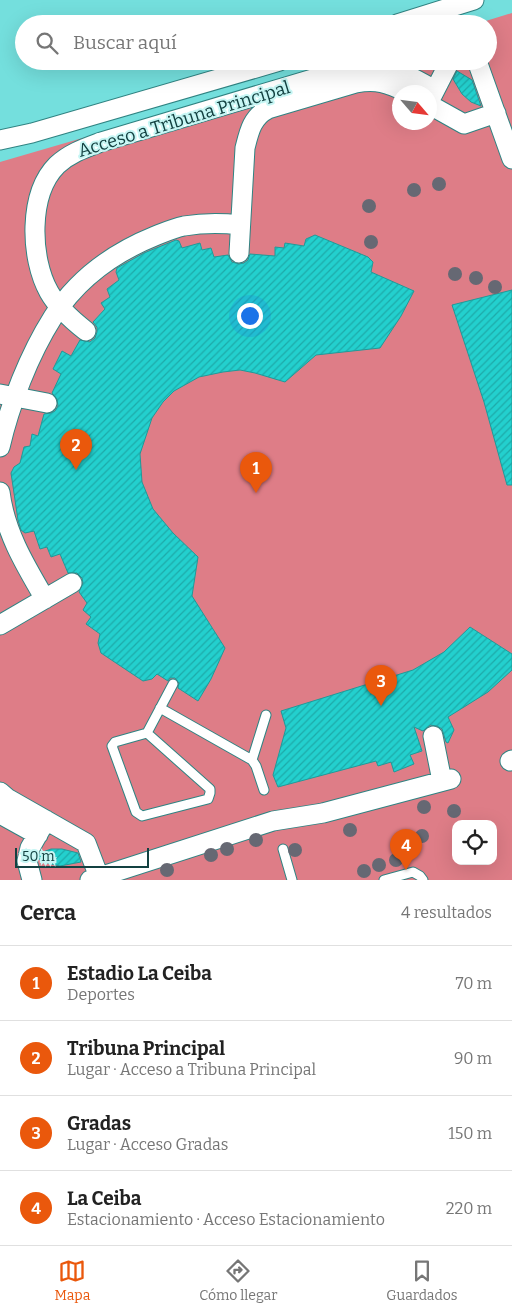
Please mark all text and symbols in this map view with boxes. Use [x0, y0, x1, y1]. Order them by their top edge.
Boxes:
search box [15, 15, 497, 70]
icon: search [33, 29, 61, 57]
text: Buscar aquí [73, 31, 177, 54]
street label: Acceso a Tribuna Principal [75, 76, 293, 162]
north arrow [392, 85, 437, 130]
your location [237, 303, 263, 329]
pin: 2 [60, 429, 92, 470]
pin: 1 [240, 452, 272, 493]
pin: 3 [365, 665, 397, 706]
map controls [452, 820, 497, 865]
button: locate [452, 820, 497, 865]
pin: 4 [390, 829, 422, 870]
scale bar [15, 845, 149, 868]
text: 50 m [22, 848, 55, 865]
text: Cerca [20, 900, 76, 926]
text: 4 resultados [401, 903, 492, 922]
text: Estadio La Ceiba [67, 962, 212, 985]
text: 1 [33, 974, 39, 993]
text: 70 m [456, 974, 492, 993]
text: Deportes [67, 985, 135, 1004]
text: Tribuna Principal [67, 1037, 225, 1060]
text: 2 [31, 1049, 41, 1068]
text: 90 m [454, 1049, 492, 1068]
text: Lugar · Acceso a Tribuna Principal [67, 1060, 316, 1079]
text: Gradas [67, 1112, 131, 1135]
text: 3 [31, 1124, 41, 1143]
text: 150 m [448, 1124, 492, 1143]
text: Lugar · Acceso Gradas [67, 1135, 228, 1154]
text: La Ceiba [67, 1187, 141, 1210]
text: 4 [31, 1199, 41, 1218]
text: 220 m [446, 1199, 492, 1218]
text: Estacionamiento · Acceso Estacionamiento [67, 1210, 385, 1229]
tab: Mapa [54, 1257, 90, 1304]
tab: Cómo llegar [199, 1257, 277, 1304]
tab: Guardados [386, 1257, 458, 1304]

